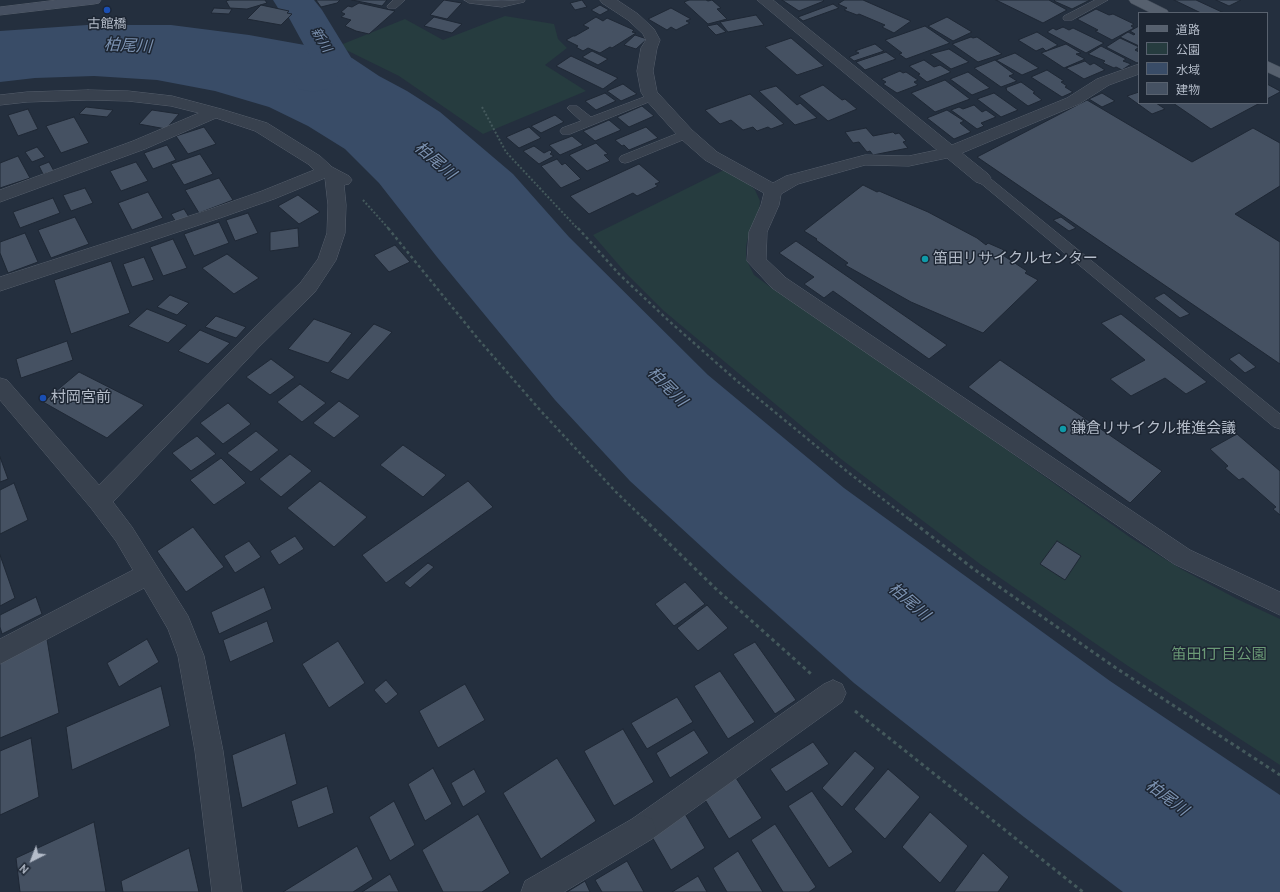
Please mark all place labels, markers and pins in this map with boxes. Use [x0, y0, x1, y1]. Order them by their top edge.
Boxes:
marker: 古館橋 [102, 5, 112, 15]
place label: 古館橋 [88, 16, 126, 32]
place label: 笛田リサイクルセンター [933, 250, 1098, 268]
marker: 笛田リサイクルセンター [920, 254, 930, 264]
place label: 村岡宮前 [51, 389, 111, 407]
marker: 村岡宮前 [38, 393, 48, 403]
place label: 鎌倉リサイクル推進会議 [1071, 420, 1236, 438]
marker: 鎌倉リサイクル推進会議 [1058, 424, 1068, 434]

